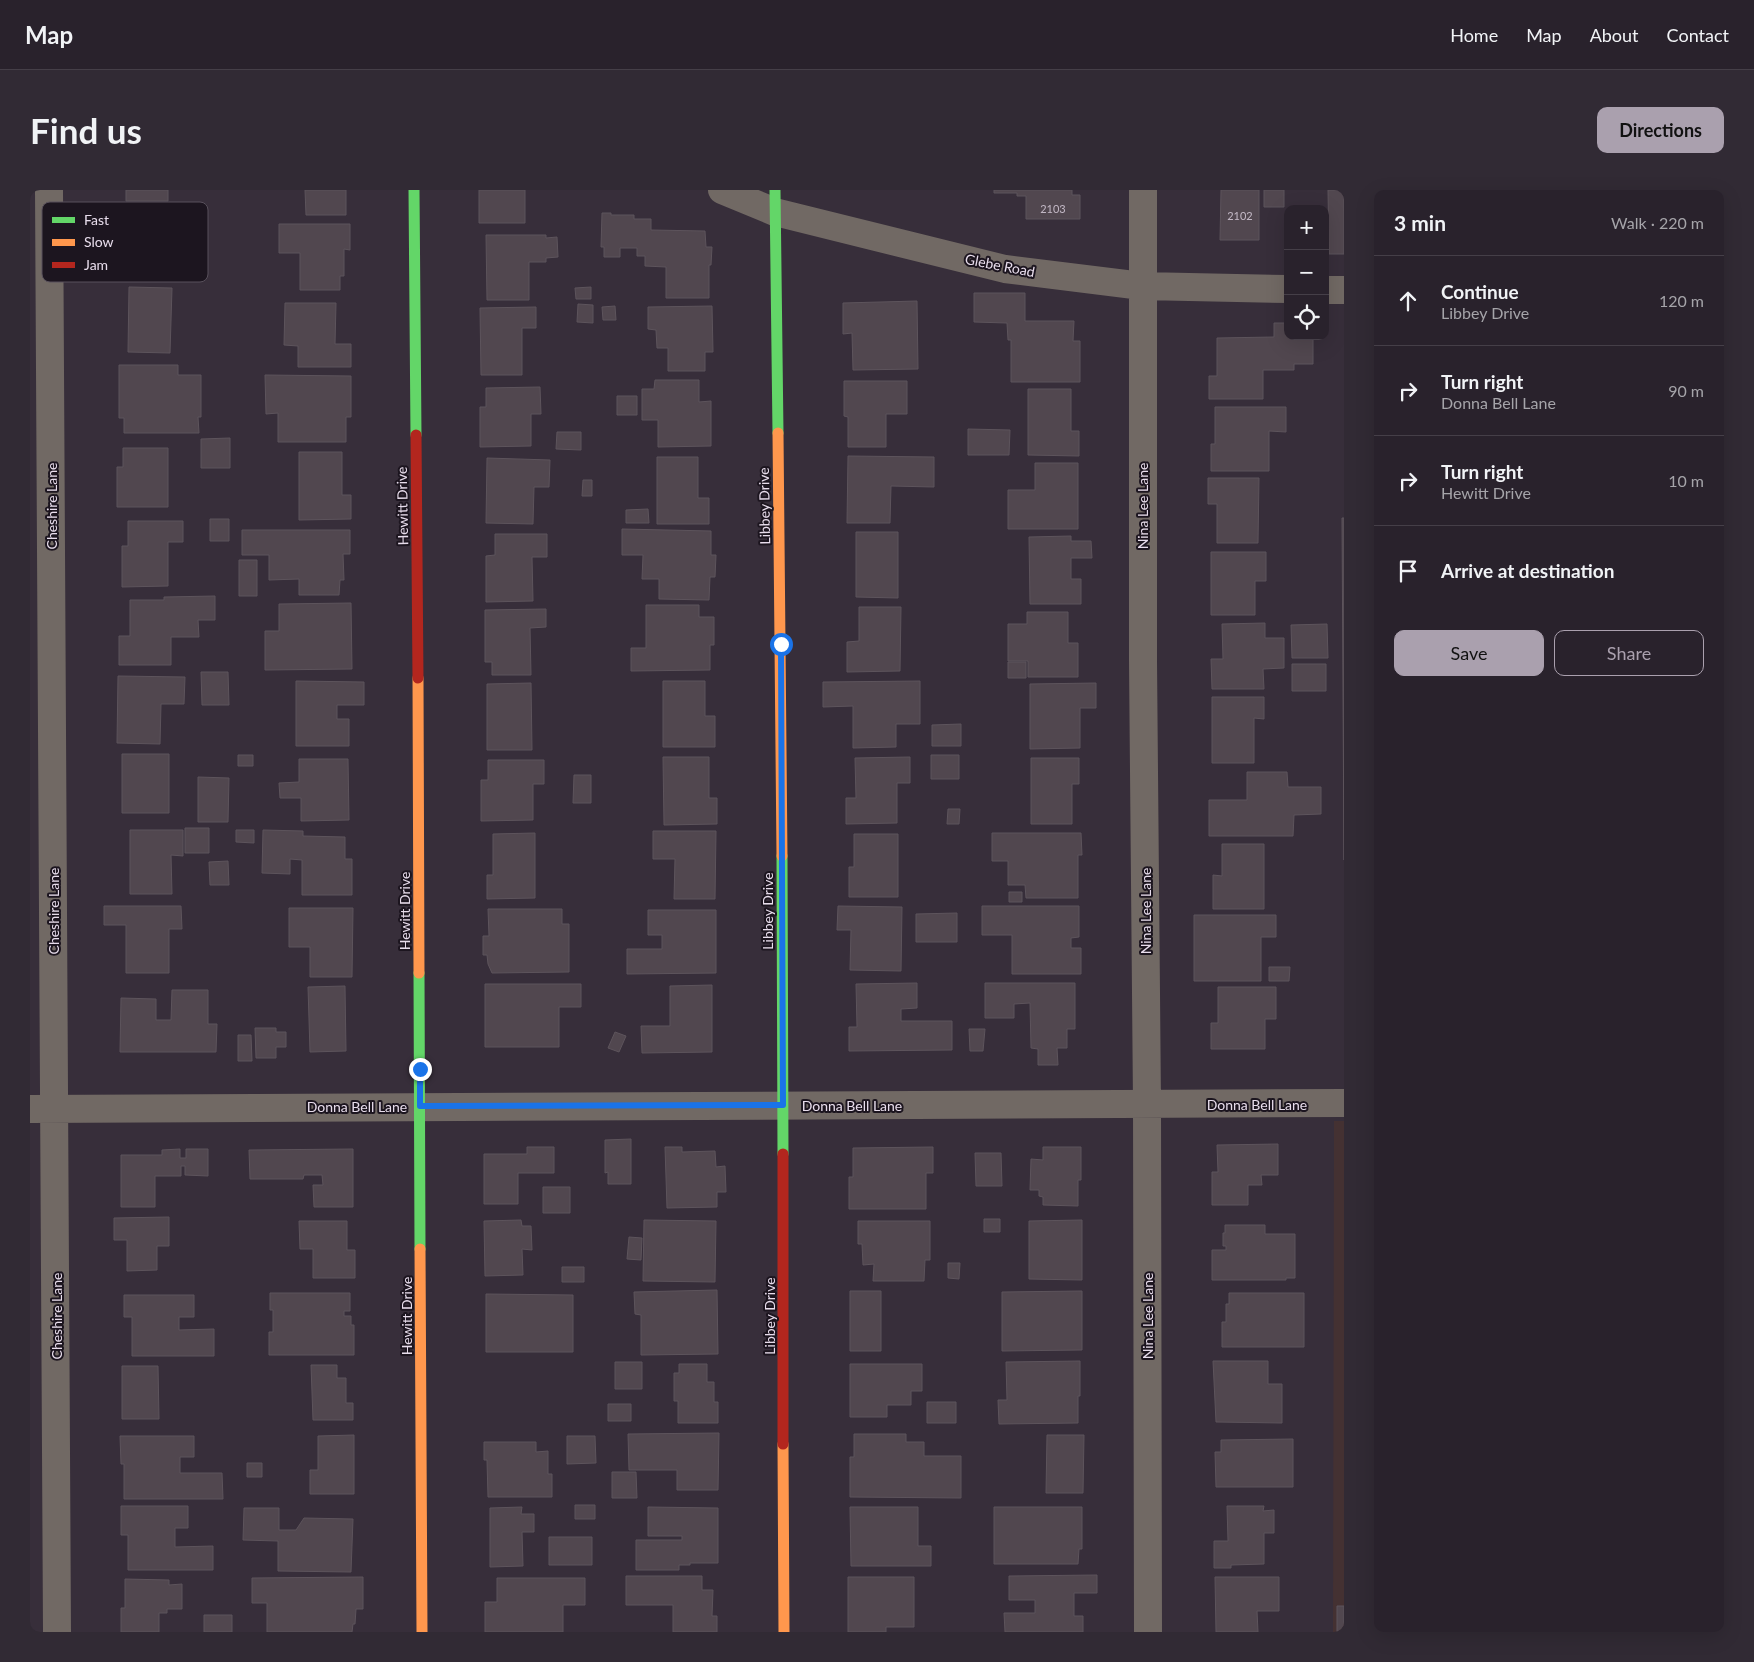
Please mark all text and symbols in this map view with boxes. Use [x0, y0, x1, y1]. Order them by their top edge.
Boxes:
text: Map [25, 20, 73, 49]
text: Home [1450, 24, 1498, 46]
text: Map [1526, 24, 1562, 46]
text: About [1590, 24, 1639, 46]
text: Contact [1667, 24, 1729, 46]
button: Directions [1597, 107, 1724, 153]
text: Find us [30, 109, 142, 151]
legend [42, 202, 208, 282]
house number: 2103 [1040, 202, 1066, 215]
map controls [1284, 205, 1329, 340]
button: + [1284, 205, 1329, 250]
house number: 2102 [1227, 209, 1253, 222]
text: 3 min [1394, 210, 1446, 235]
text: Fast [84, 211, 109, 228]
text: Walk · 220 m [1611, 213, 1704, 232]
text: Slow [84, 233, 114, 250]
street label: Glebe Road [964, 250, 1036, 280]
button: − [1284, 250, 1329, 295]
text: Jam [84, 256, 108, 273]
text: Continue [1441, 280, 1519, 303]
icon: ahead [1394, 287, 1422, 315]
text: 120 m [1659, 291, 1704, 310]
button: locate [1284, 295, 1329, 340]
text: Libbey Drive [1441, 303, 1529, 322]
text: Turn right [1441, 370, 1523, 393]
icon: right [1394, 377, 1422, 405]
text: 90 m [1668, 381, 1704, 400]
text: Donna Bell Lane [1441, 393, 1556, 412]
text: Turn right [1441, 460, 1523, 483]
street label: Cheshire Lane [43, 463, 60, 549]
street label: Nina Lee Lane [1134, 463, 1151, 549]
street label: Hewitt Drive [393, 467, 411, 545]
street label: Libbey Drive [755, 467, 773, 545]
icon: right [1394, 467, 1422, 495]
text: 10 m [1668, 471, 1704, 490]
text: Hewitt Drive [1441, 483, 1531, 502]
icon: arrive [1394, 557, 1422, 585]
text: Arrive at destination [1441, 559, 1614, 582]
button: Save [1394, 630, 1544, 676]
button: Share [1554, 630, 1704, 676]
route start [770, 633, 793, 656]
street label: Cheshire Lane [45, 868, 62, 954]
street label: Nina Lee Lane [1137, 868, 1154, 954]
street label: Hewitt Drive [396, 872, 413, 950]
street label: Libbey Drive [759, 872, 776, 950]
route end [409, 1058, 432, 1081]
street label: Donna Bell Lane [1207, 1096, 1307, 1113]
street label: Donna Bell Lane [802, 1097, 902, 1114]
street label: Donna Bell Lane [307, 1098, 407, 1115]
street label: Cheshire Lane [48, 1273, 65, 1359]
street label: Nina Lee Lane [1139, 1273, 1156, 1359]
street label: Hewitt Drive [398, 1277, 415, 1355]
street label: Libbey Drive [761, 1277, 778, 1355]

